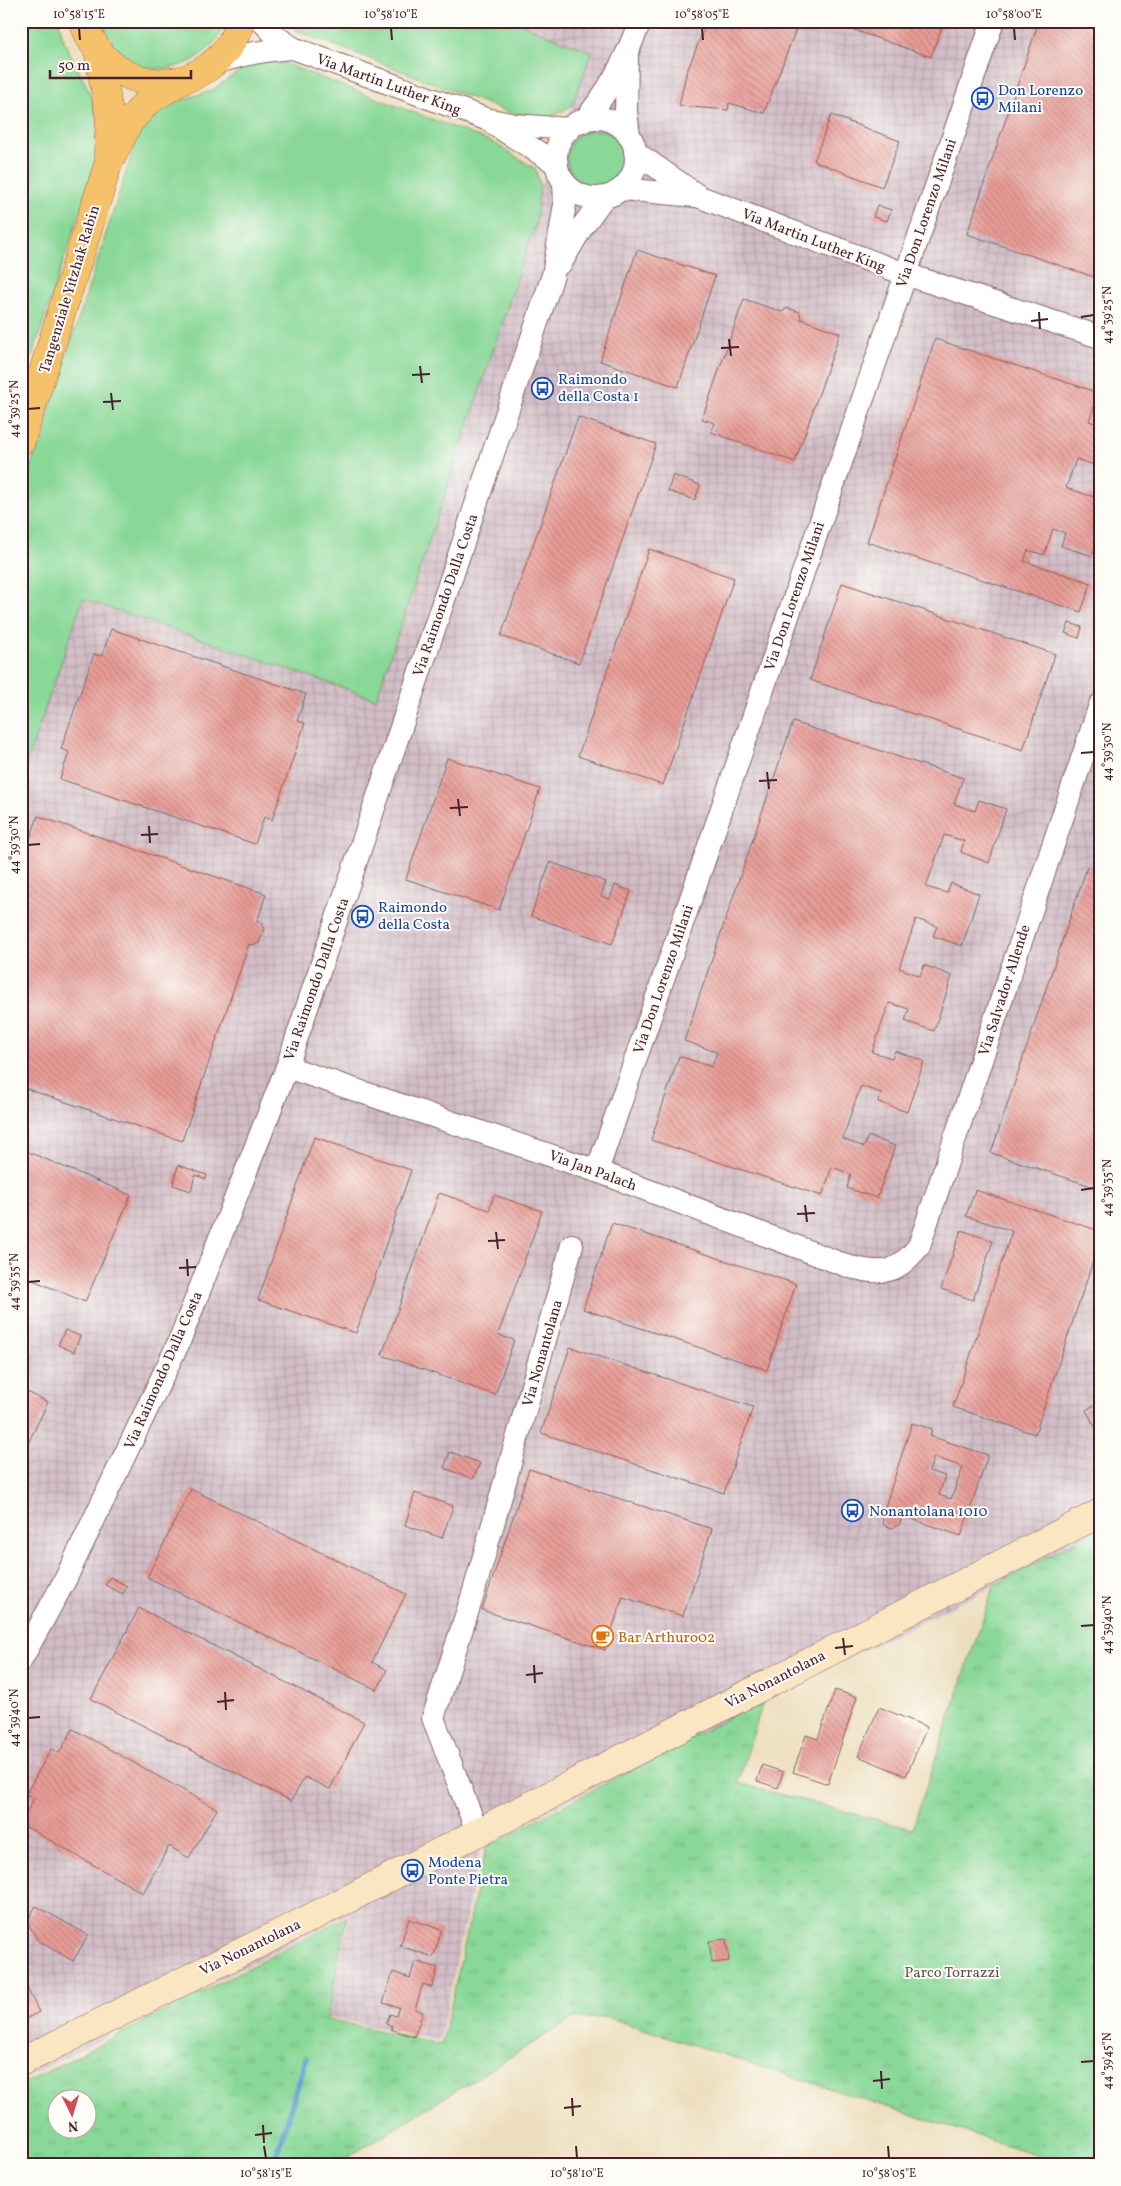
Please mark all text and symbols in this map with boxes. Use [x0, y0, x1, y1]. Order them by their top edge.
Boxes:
text: 10°58'15"E [53, 7, 105, 23]
text: 10°58'10"E [364, 7, 418, 23]
text: 10°58'05"E [675, 7, 729, 23]
text: 10°58'00"E [986, 7, 1042, 23]
scale bar [50, 48, 191, 80]
street label: Via Martin Luther King [313, 49, 464, 122]
text: 50 m [58, 56, 90, 77]
place label: Don Lorenzo Milani [998, 81, 1083, 119]
bus stop icon: Don Lorenzo Milani [970, 87, 994, 111]
street label: Via Don Lorenzo Milani [892, 136, 963, 291]
street label: Tangenziale Yitzhak Rabin [35, 203, 106, 376]
street label: Via Martin Luther King [738, 204, 889, 279]
text: 44°39'25"N [1100, 286, 1116, 344]
place label: Raimondo della Costa 1 [558, 370, 639, 408]
bus stop icon: Raimondo della Costa 1 [530, 376, 554, 400]
text: 44°39'25"N [7, 380, 23, 438]
street label: Via Raimondo Dalla Costa [409, 511, 484, 680]
street label: Via Don Lorenzo Milani [760, 519, 831, 674]
text: 44°39'30"N [1100, 723, 1116, 781]
text: 44°39'30"N [7, 816, 23, 874]
street label: Via Raimondo Dalla Costa [280, 895, 355, 1064]
place label: Raimondo della Costa [378, 898, 450, 936]
street label: Via Don Lorenzo Milani [629, 902, 700, 1057]
bus stop icon: Raimondo della Costa [350, 904, 374, 928]
street label: Via Salvador Allende [974, 922, 1037, 1059]
street label: Via Jan Palach [546, 1146, 639, 1197]
text: 44°39'35"N [1100, 1159, 1116, 1217]
text: 44°39'35"N [7, 1253, 23, 1311]
street label: Via Raimondo Dalla Costa [120, 1288, 209, 1453]
street label: Via Nonantolana [518, 1297, 569, 1409]
bus stop icon: Nonantolana 1010 [841, 1499, 865, 1523]
place label: Nonantolana 1010 [869, 1502, 988, 1523]
text: 44°39'40"N [1100, 1596, 1116, 1654]
cafe icon: Bar Arthuro02 [590, 1625, 614, 1649]
place label: Bar Arthuro02 [618, 1628, 715, 1649]
street label: Via Nonantolana [722, 1646, 830, 1715]
text: 44°39'40"N [7, 1689, 23, 1747]
place label: Modena Ponte Pietra [428, 1853, 508, 1891]
bus stop icon: Modena Ponte Pietra [400, 1859, 424, 1883]
street label: Via Nonantolana [196, 1915, 305, 1982]
park label: Parco Torrazzi [905, 1963, 1000, 1984]
text: 44°39'45"N [1100, 2032, 1116, 2090]
north arrow [48, 2088, 98, 2138]
text: N [67, 2116, 79, 2135]
text: 10°58'15"E [240, 2166, 292, 2182]
text: 10°58'10"E [550, 2166, 604, 2182]
text: 10°58'05"E [862, 2166, 916, 2182]

